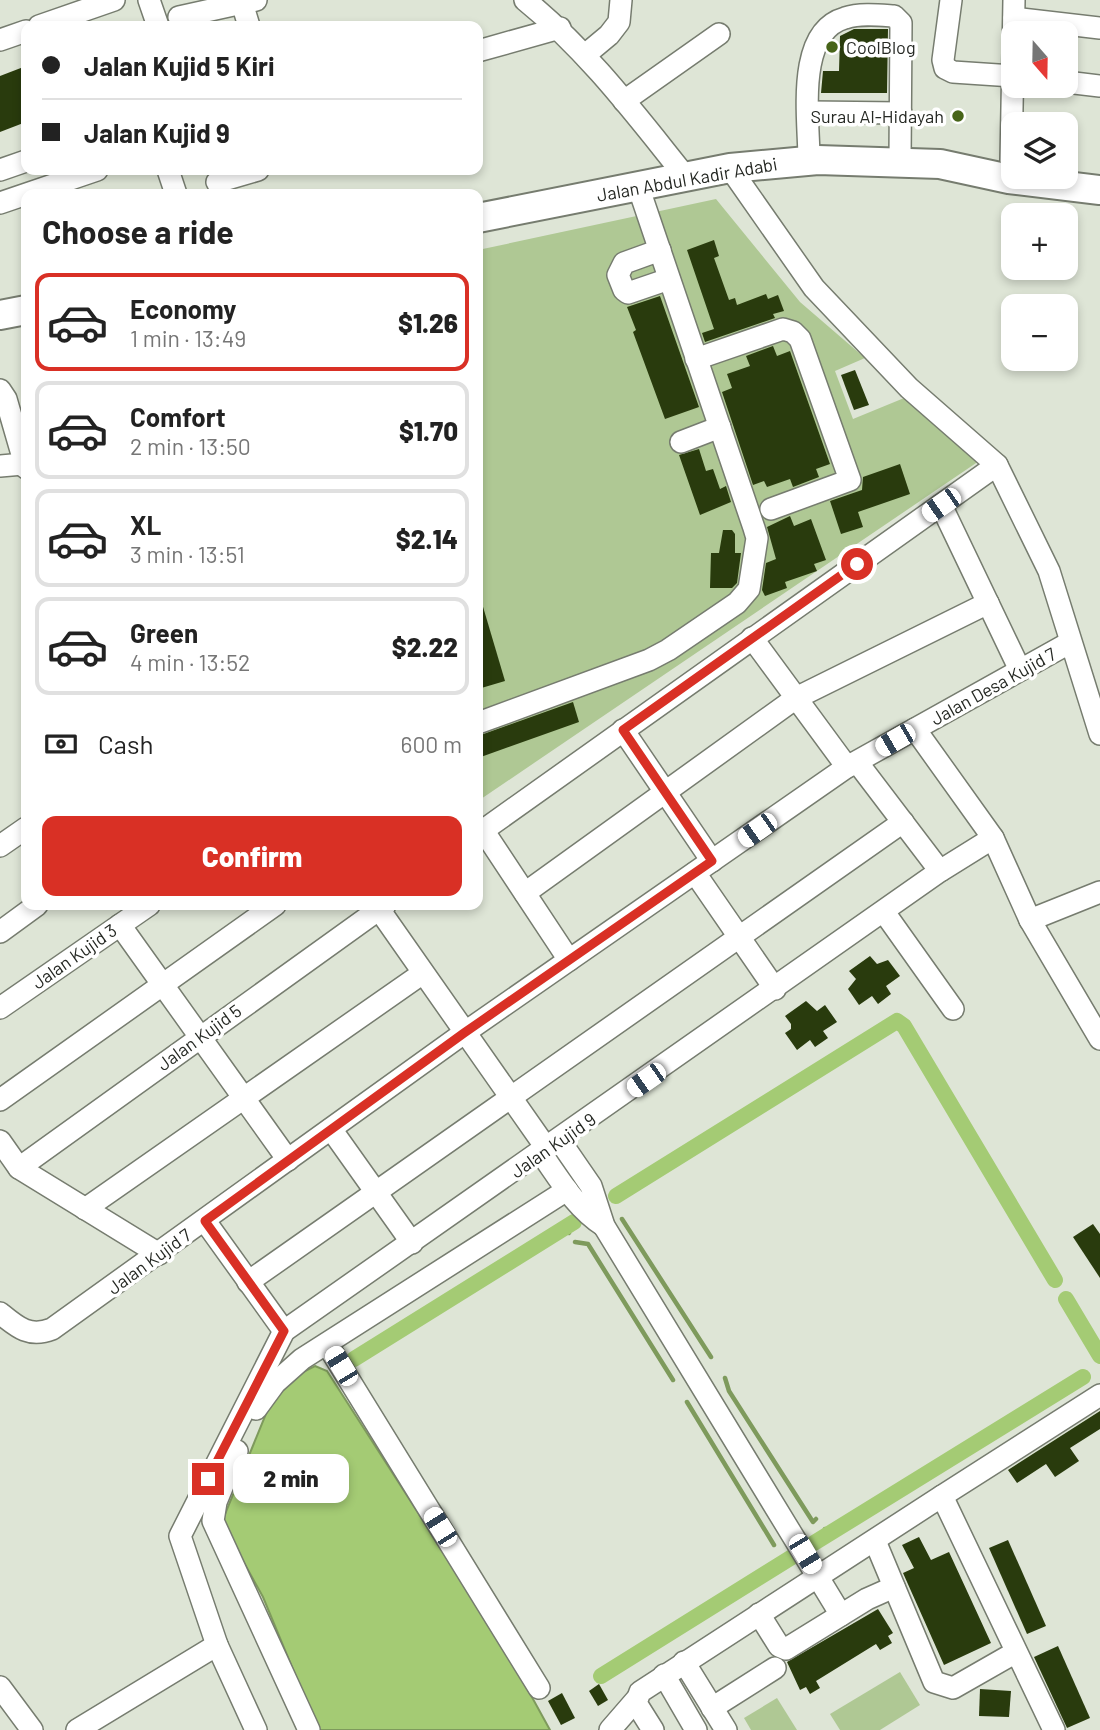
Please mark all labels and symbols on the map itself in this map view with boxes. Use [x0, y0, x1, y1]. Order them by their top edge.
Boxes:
north arrow [1001, 21, 1078, 98]
place label: CoolBlog [846, 36, 916, 58]
marker: CoolBlog [824, 39, 840, 55]
place label: Surau Al-Hidayah [810, 105, 944, 127]
marker: Surau Al-Hidayah [950, 108, 966, 124]
street label: Jalan Abdul Kadir Adabi [595, 152, 779, 206]
car [918, 484, 965, 526]
route start [841, 548, 873, 580]
street label: Jalan Desa Kujid 7 [927, 642, 1060, 730]
car [872, 720, 919, 760]
car [734, 809, 781, 851]
street label: Jalan Kujid 3 [27, 919, 121, 993]
street label: Jalan Kujid 5 [153, 999, 245, 1075]
car [623, 1059, 670, 1101]
street label: Jalan Kujid 9 [506, 1108, 600, 1182]
street label: Jalan Kujid 7 [103, 1223, 195, 1299]
car [322, 1343, 361, 1389]
callout: 2 min [232, 1454, 348, 1504]
route end [192, 1463, 224, 1495]
car [420, 1504, 461, 1550]
car [786, 1531, 825, 1577]

